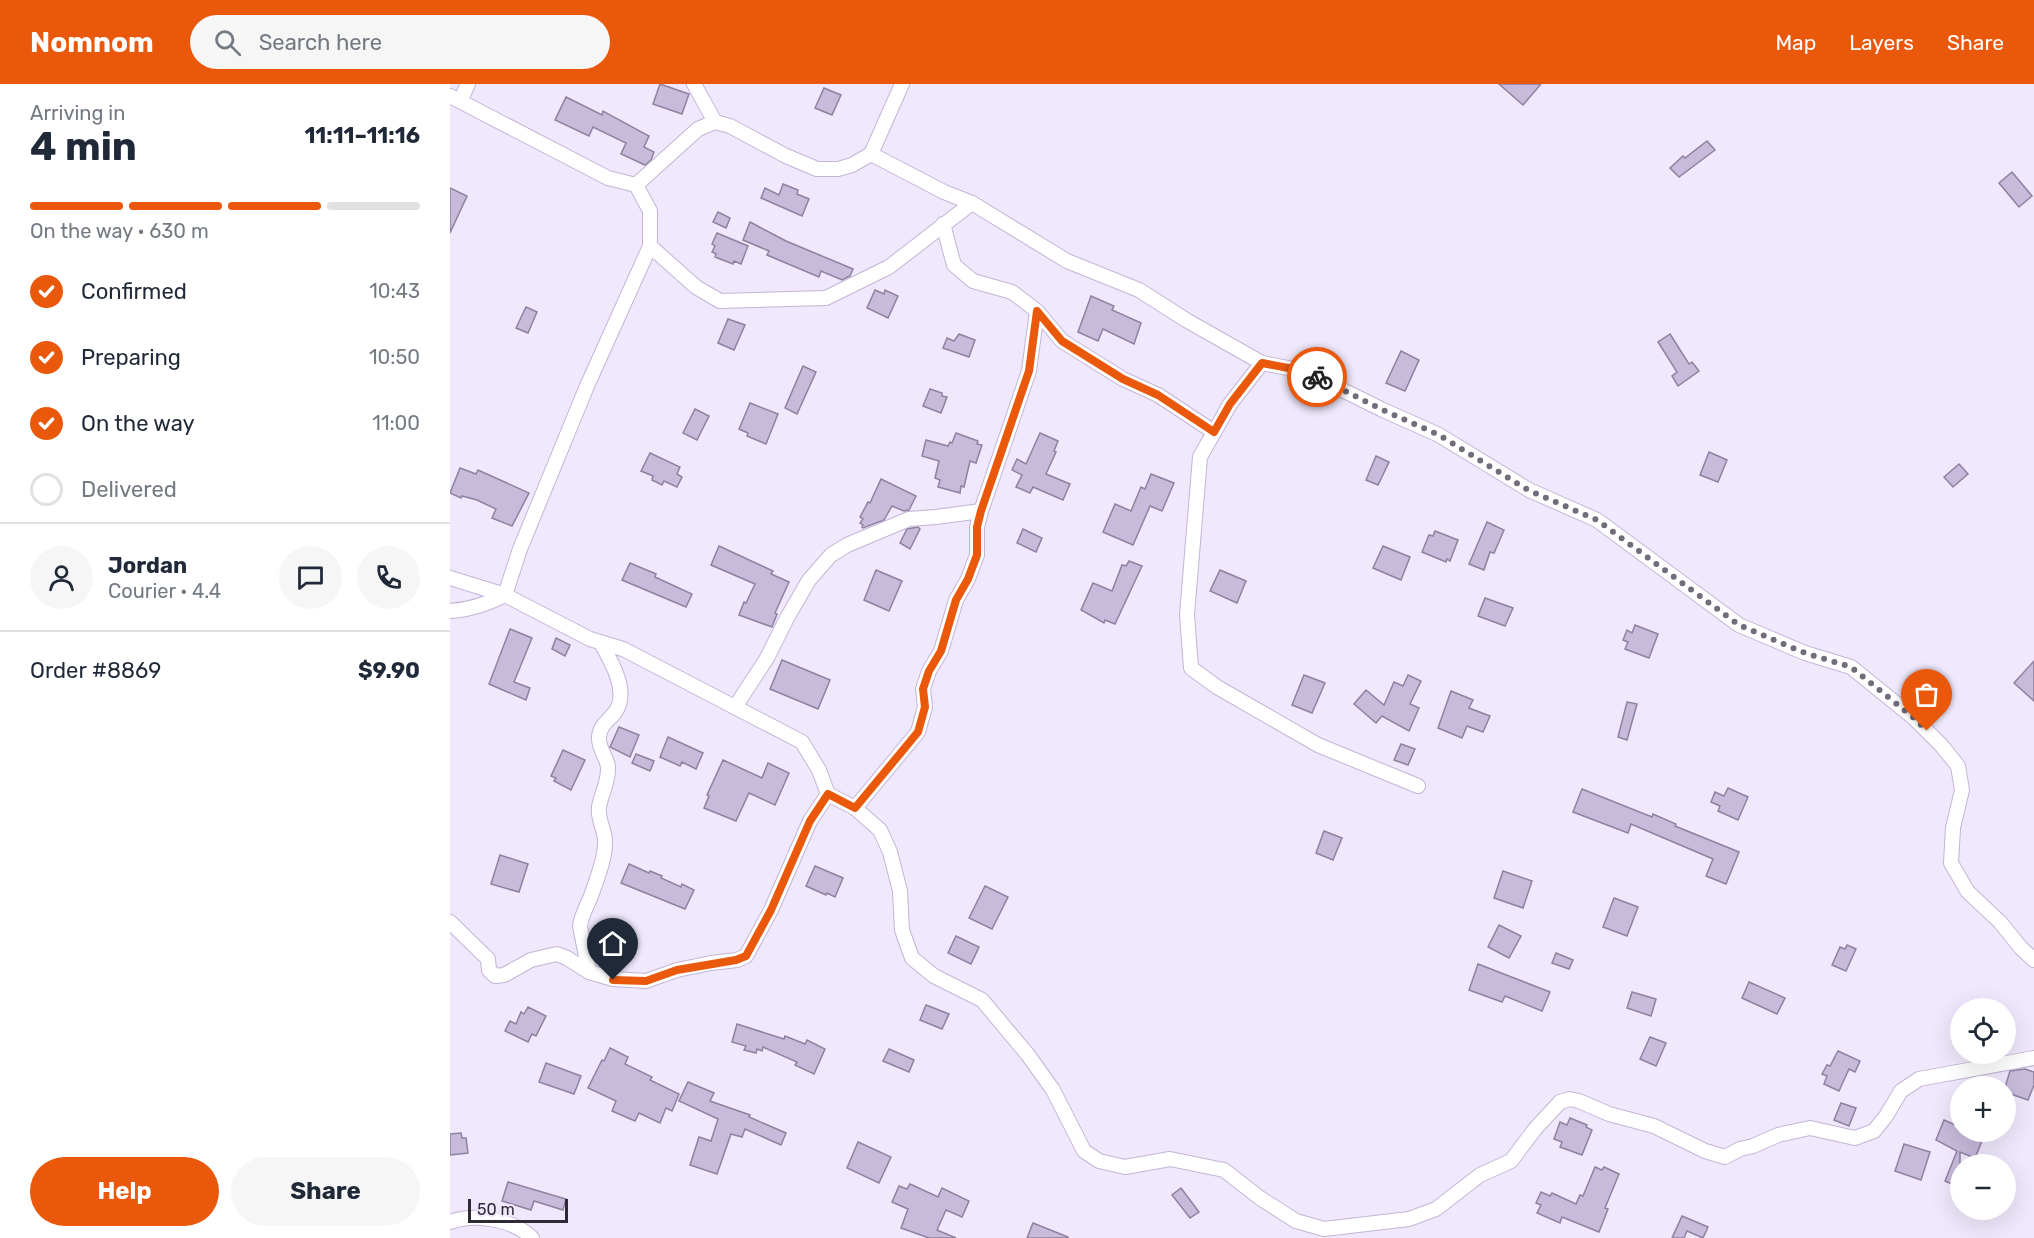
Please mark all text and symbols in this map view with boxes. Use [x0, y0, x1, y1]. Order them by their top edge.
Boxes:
search box [190, 15, 610, 69]
text: Nomnom [30, 26, 154, 59]
icon: search [211, 26, 244, 59]
text: Search here [259, 29, 382, 56]
text: Map [1775, 30, 1816, 55]
text: Layers [1849, 30, 1914, 55]
text: Share [1947, 30, 2004, 55]
text: Arriving in [30, 101, 125, 125]
text: 11:11–11:16 [304, 122, 420, 149]
text: 4 min [30, 124, 137, 170]
text: On the way · 630 m [30, 219, 209, 243]
icon: check [30, 275, 63, 308]
text: Confirmed [81, 278, 187, 305]
text: 10:43 [369, 279, 420, 303]
icon: check [30, 341, 63, 374]
text: Preparing [81, 344, 181, 371]
text: 10:50 [369, 345, 420, 369]
courier [1287, 347, 1347, 407]
icon: bike [1301, 361, 1334, 394]
icon: check [30, 407, 63, 440]
text: On the way [81, 410, 195, 437]
text: 11:00 [372, 411, 420, 435]
text: Delivered [81, 476, 177, 503]
button: person [30, 546, 93, 609]
button: chat [279, 546, 342, 609]
button: phone [357, 546, 420, 609]
text: Jordan [108, 552, 187, 579]
text: Courier · 4.4 [108, 579, 221, 603]
text: Order #8869 [30, 657, 161, 684]
text: $9.90 [358, 657, 420, 684]
pin [1901, 669, 1952, 731]
icon: bag [1910, 678, 1943, 711]
pin [587, 918, 638, 980]
icon: home [596, 927, 629, 960]
map controls [1950, 998, 2016, 1220]
button: locate [1950, 998, 2016, 1064]
button: + [1950, 1076, 2016, 1142]
button: − [1950, 1154, 2016, 1220]
button: Help [30, 1157, 219, 1226]
button: Share [231, 1157, 420, 1226]
scale bar [468, 1196, 568, 1224]
text: 50 m [477, 1200, 515, 1219]

